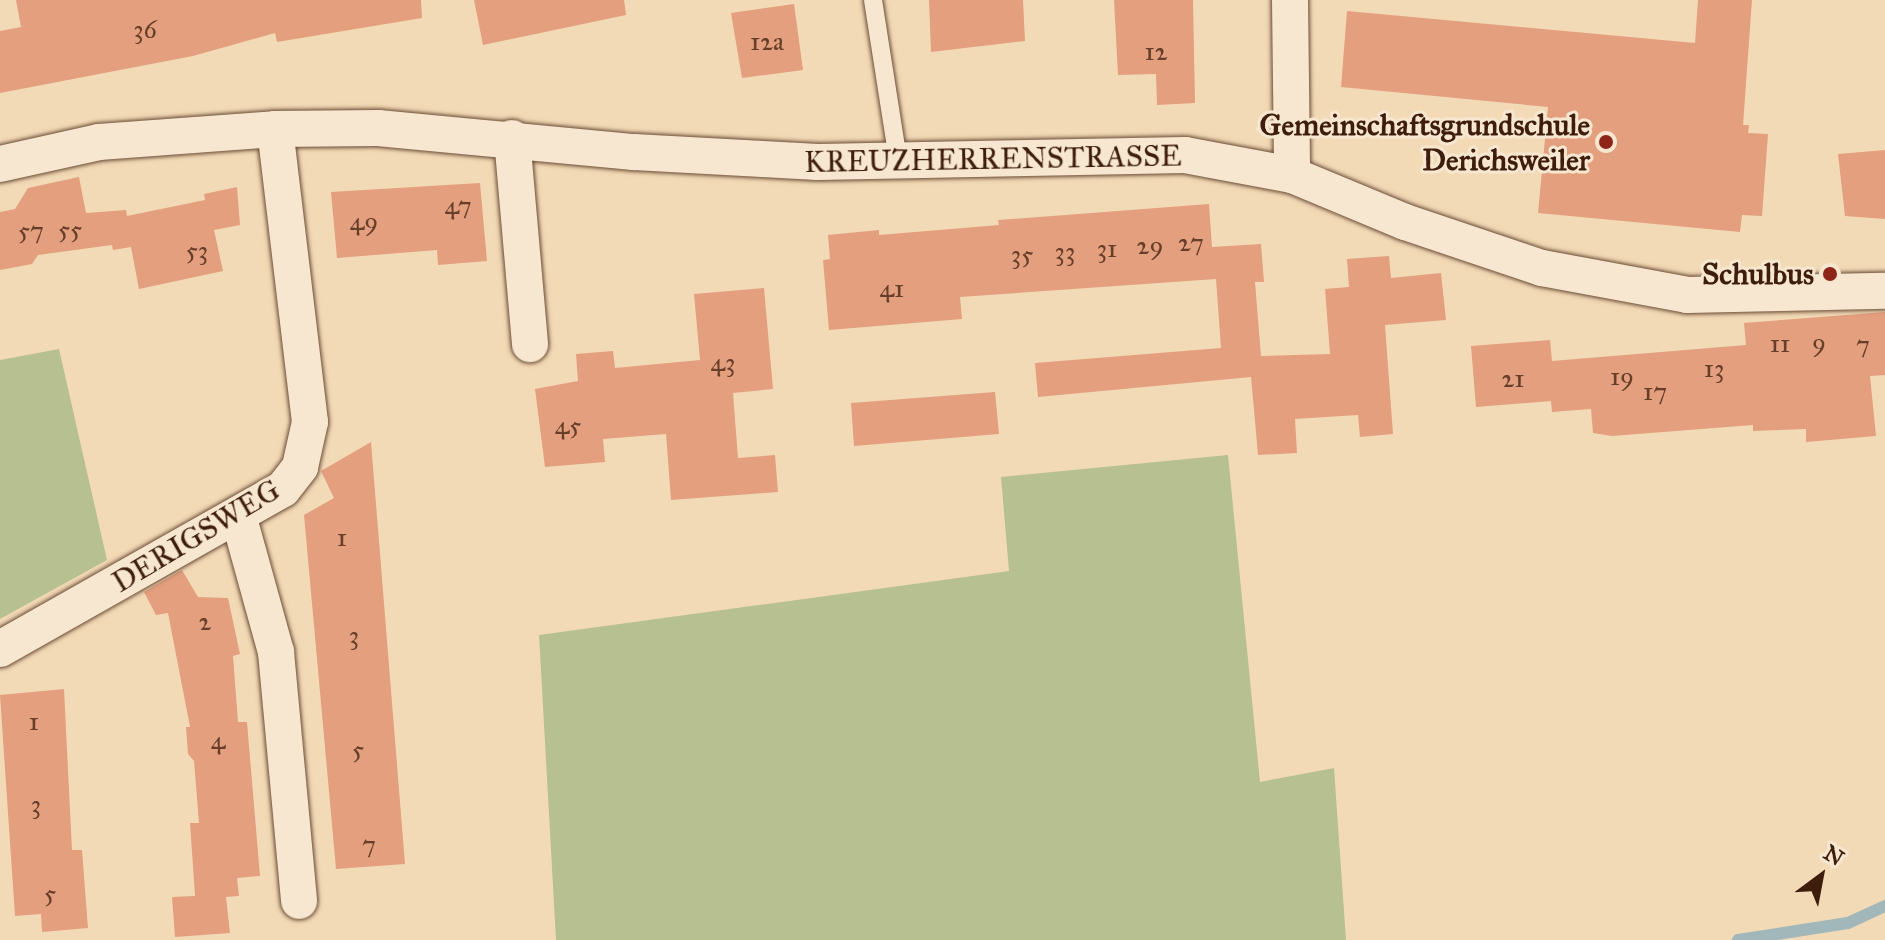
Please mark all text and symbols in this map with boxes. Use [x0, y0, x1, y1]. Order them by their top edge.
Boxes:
house number: 36 [133, 14, 157, 46]
house number: 12a [750, 26, 784, 58]
house number: 12 [1144, 36, 1168, 68]
place label: Gemeinschaftsgrundschule Derichsweiler [1260, 107, 1590, 178]
marker: Gemeinschaftsgrundschule Derichsweiler [1597, 133, 1615, 151]
street label: KREUZHERRENSTRASSE [804, 138, 1182, 180]
house number: 47 [444, 190, 472, 222]
house number: 49 [350, 206, 378, 238]
house number: 55 [58, 214, 82, 246]
house number: 57 [18, 215, 44, 247]
house number: 27 [1178, 227, 1204, 259]
house number: 29 [1137, 230, 1163, 262]
house number: 31 [1097, 233, 1117, 265]
house number: 53 [186, 235, 208, 267]
house number: 33 [1055, 236, 1075, 268]
house number: 35 [1011, 239, 1033, 271]
place label: Schulbus [1702, 256, 1814, 292]
marker: Schulbus [1821, 265, 1839, 283]
house number: 41 [880, 273, 904, 305]
house number: 9 [1812, 327, 1826, 359]
house number: 11 [1770, 328, 1790, 360]
house number: 7 [1856, 329, 1870, 361]
house number: 43 [711, 347, 735, 379]
house number: 13 [1704, 353, 1724, 385]
house number: 19 [1610, 361, 1634, 393]
house number: 21 [1501, 363, 1525, 395]
house number: 17 [1643, 376, 1667, 408]
house number: 45 [555, 410, 581, 442]
street label: DERIGSWEG [106, 472, 286, 600]
house number: 1 [337, 522, 347, 554]
house number: 2 [199, 606, 211, 638]
house number: 3 [349, 620, 359, 652]
house number: 1 [29, 706, 39, 738]
house number: 4 [211, 725, 225, 757]
house number: 5 [352, 734, 364, 766]
house number: 3 [31, 789, 41, 821]
house number: 7 [362, 829, 376, 861]
north arrow [1781, 836, 1861, 916]
text: N [1819, 839, 1849, 872]
house number: 5 [44, 878, 56, 910]

